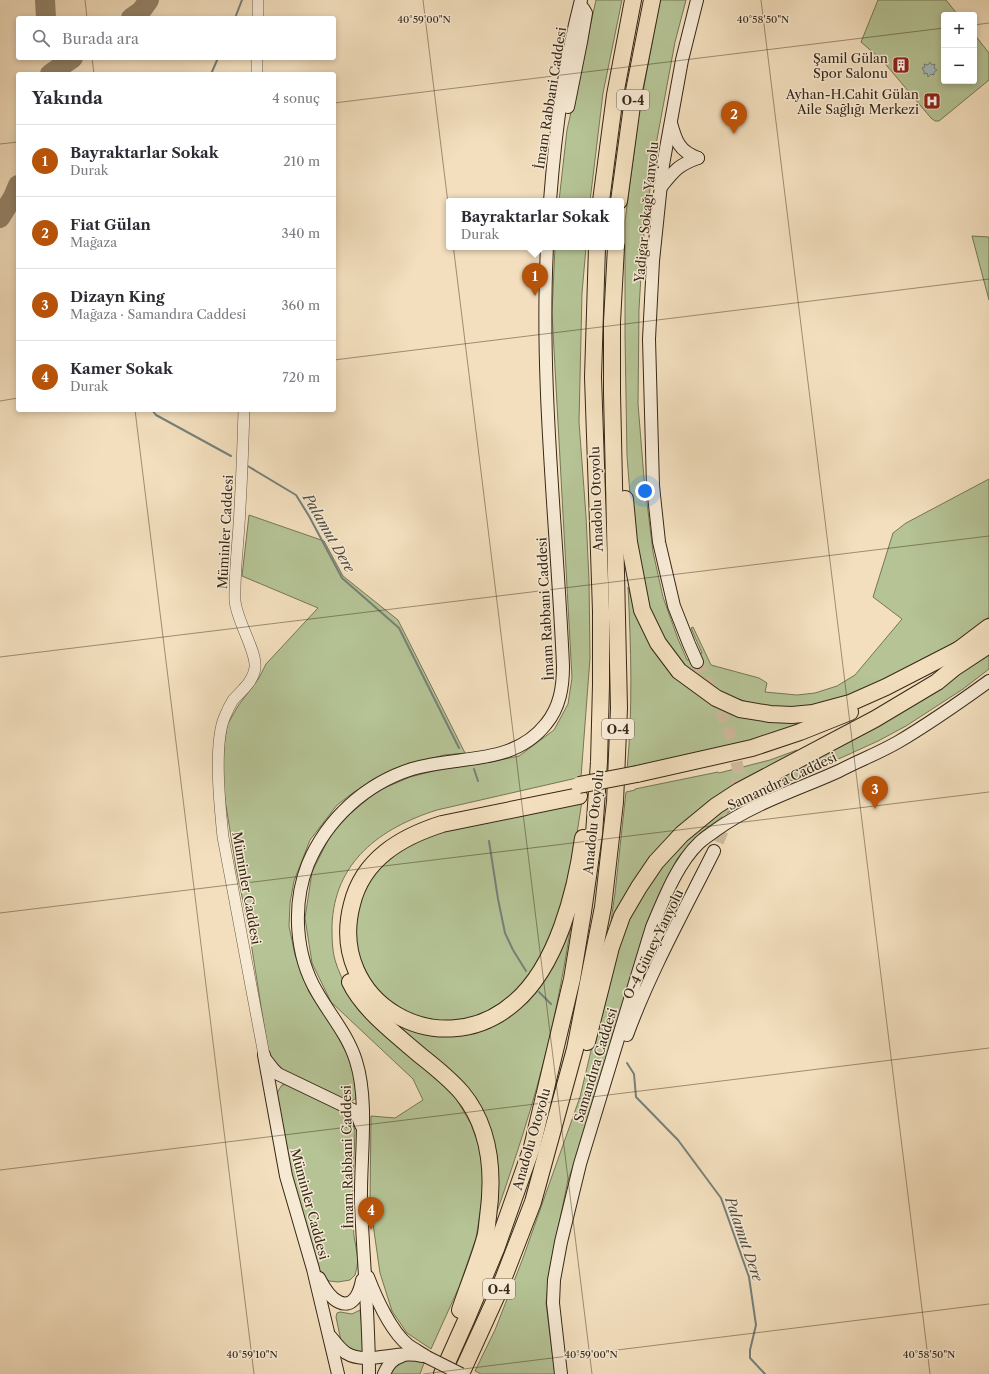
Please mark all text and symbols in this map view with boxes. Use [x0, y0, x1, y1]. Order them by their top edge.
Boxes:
map controls [941, 12, 977, 84]
button: + [941, 12, 977, 48]
text: 40°59'00"N [397, 13, 451, 26]
text: 40°58'50"N [737, 13, 789, 26]
search box [16, 16, 336, 60]
street label: İmam Rabbani Caddesi [531, 26, 569, 170]
icon: search [30, 27, 52, 49]
text: Burada ara [62, 29, 139, 48]
button: − [941, 48, 977, 84]
place label: Şamil Gülan Spor Salonu [813, 50, 888, 81]
building icon: Şamil Gülan Spor Salonu [891, 55, 911, 75]
place label: Ayhan-H.Cahit Gülan Aile Sağlığı Merkezi [785, 86, 919, 117]
text: Yakında [32, 88, 103, 108]
text: 4 sonuç [272, 90, 320, 106]
road number: O-4 [617, 90, 649, 110]
hospital icon: Ayhan-H.Cahit Gülan Aile Sağlığı Merkezi [922, 91, 942, 111]
pin: 2 [721, 101, 747, 134]
street label: Yadigar Sokağı Yanyolu [631, 141, 661, 284]
text: Bayraktarlar Sokak [70, 143, 219, 162]
text: 1 [42, 153, 48, 169]
text: 210 m [283, 153, 320, 169]
text: Durak [70, 162, 108, 178]
popup [446, 198, 624, 250]
text: Bayraktarlar Sokak [461, 207, 609, 226]
text: Fiat Gülan [70, 215, 151, 234]
text: 2 [41, 225, 49, 241]
text: 340 m [282, 225, 320, 241]
text: Durak [461, 226, 499, 242]
text: Mağaza [70, 234, 117, 250]
pin: 1 [522, 263, 548, 296]
text: Dizayn King [70, 287, 165, 306]
text: 3 [41, 297, 49, 313]
text: 360 m [281, 297, 320, 313]
text: Mağaza · Samandıra Caddesi [70, 306, 246, 322]
text: Kamer Sokak [70, 359, 173, 378]
text: 4 [41, 369, 49, 385]
text: 720 m [282, 369, 320, 385]
text: Durak [70, 378, 108, 394]
street label: Anadolu Otoyolu [586, 446, 606, 553]
street label: Müminler Caddesi [214, 474, 236, 590]
your location [635, 481, 655, 501]
water label: Palamut Dere [299, 489, 359, 577]
street label: İmam Rabbani Caddesi [533, 537, 557, 681]
road number: O-4 [602, 719, 634, 739]
street label: Samandıra Caddesi [725, 749, 839, 813]
street label: Anadolu Otoyolu [579, 769, 606, 876]
pin: 3 [862, 776, 888, 809]
street label: Müminler Caddesi [229, 830, 265, 946]
street label: O-4 Güney Yanyolu [619, 886, 687, 1002]
street label: Samandıra Caddesi [570, 1006, 620, 1124]
street label: İmam Rabbani Caddesi [338, 1085, 356, 1229]
street label: Anadolu Otoyolu [508, 1086, 553, 1193]
street label: Müminler Caddesi [287, 1147, 333, 1261]
water label: Palamut Dere [721, 1193, 767, 1285]
pin: 4 [358, 1197, 384, 1230]
road number: O-4 [483, 1279, 515, 1299]
text: 40°59'10"N [226, 1348, 278, 1361]
text: 40°59'00"N [564, 1348, 618, 1361]
text: 40°58'50"N [903, 1348, 955, 1361]

